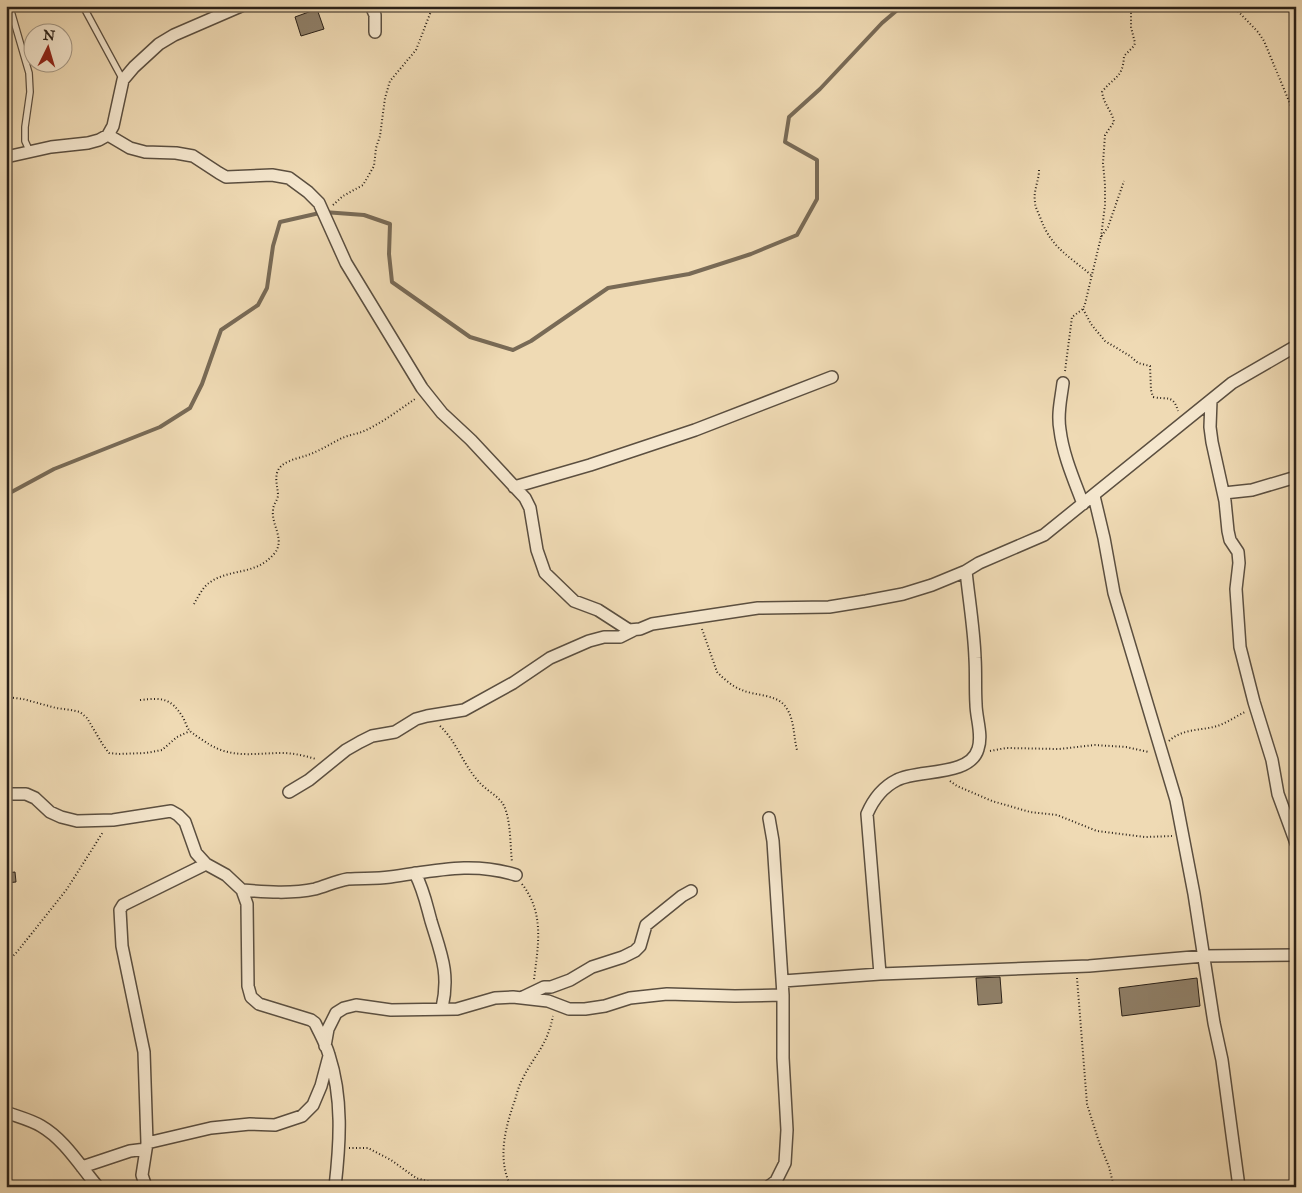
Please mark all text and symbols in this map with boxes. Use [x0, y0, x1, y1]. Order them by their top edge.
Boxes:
north arrow [22, 22, 72, 72]
text: N [42, 27, 56, 45]

